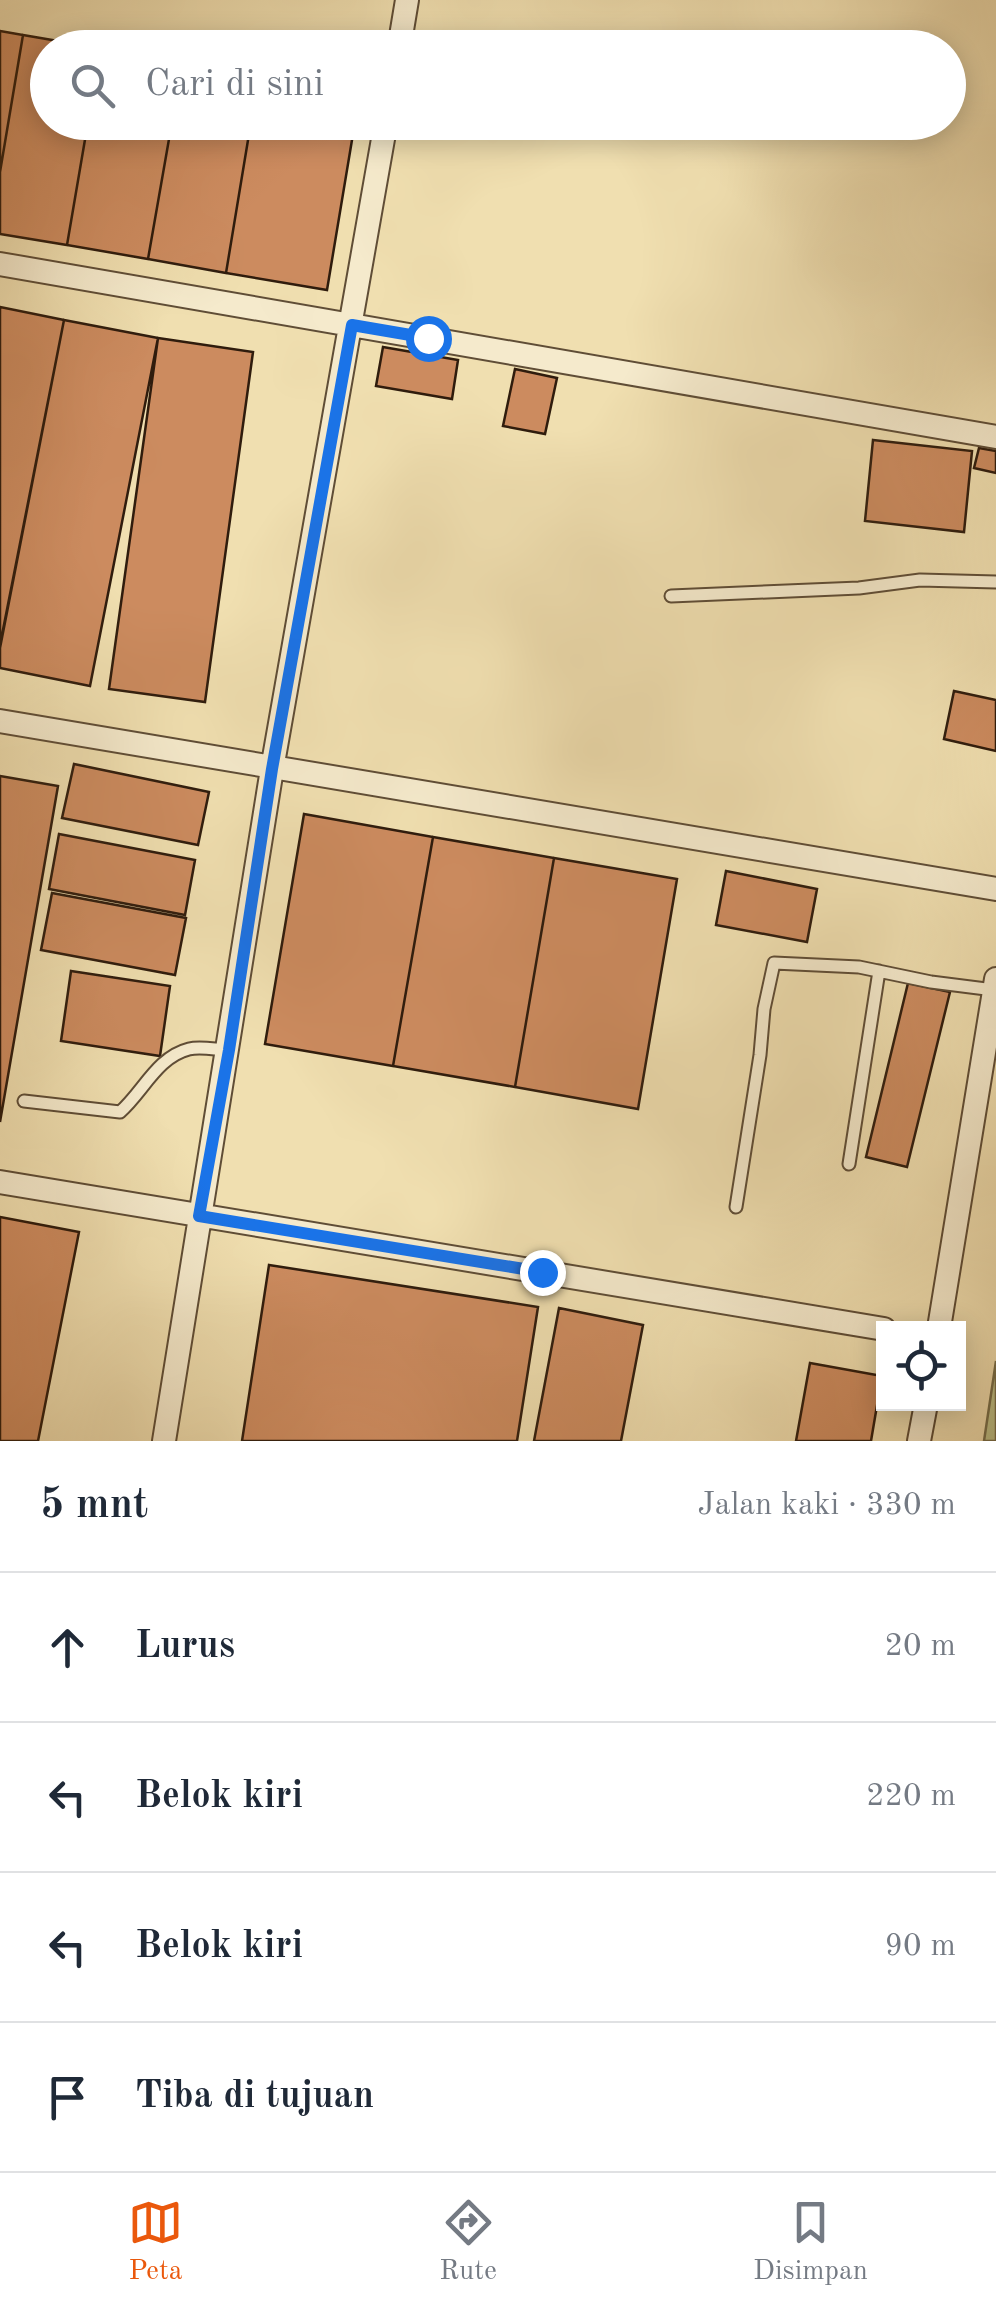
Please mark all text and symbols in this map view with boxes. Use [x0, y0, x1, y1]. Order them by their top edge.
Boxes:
search box [30, 30, 966, 140]
icon: search [65, 58, 120, 113]
text: Cari di sini [145, 66, 324, 104]
route start [406, 316, 452, 362]
route end [520, 1250, 566, 1296]
map controls [876, 1321, 966, 1411]
button: locate [876, 1321, 966, 1411]
text: 5 mnt [40, 1485, 148, 1527]
text: Jalan kaki · 330 m [698, 1490, 956, 1522]
icon: ahead [40, 1620, 95, 1675]
text: Lurus [135, 1628, 235, 1666]
text: 20 m [885, 1631, 956, 1663]
icon: left [40, 1770, 95, 1825]
text: Belok kiri [135, 1778, 303, 1816]
text: 220 m [866, 1781, 956, 1813]
icon: left [40, 1920, 95, 1975]
text: Belok kiri [135, 1928, 303, 1966]
text: 90 m [885, 1931, 956, 1963]
icon: arrive [40, 2070, 95, 2125]
text: Tiba di tujuan [135, 2078, 374, 2116]
tab: Peta [128, 2195, 183, 2290]
tab: Rute [439, 2195, 497, 2290]
tab: Disimpan [753, 2195, 868, 2290]

